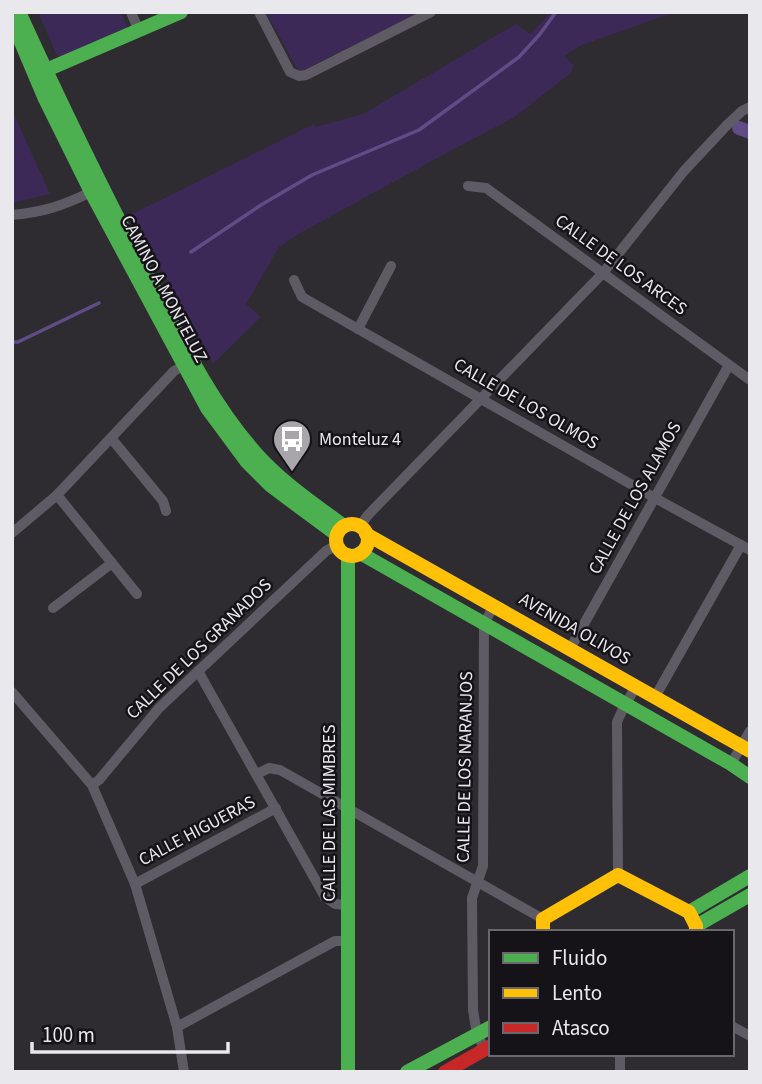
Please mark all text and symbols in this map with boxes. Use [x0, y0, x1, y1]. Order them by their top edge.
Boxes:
street label: CALLE DE LOS ARCES [550, 209, 692, 321]
street label: CAMINO A MONTELUZ [115, 211, 213, 367]
street label: CALLE DE LOS OLMOS [449, 352, 603, 456]
street label: CALLE DE LOS ALAMOS [583, 417, 687, 579]
bus stop icon: Monteluz 4 [271, 418, 313, 473]
place label: Monteluz 4 [319, 427, 401, 452]
street label: CALLE DE LOS GRANADOS [121, 573, 277, 725]
street label: AVENIDA OLIVOS [515, 587, 635, 671]
street label: CALLE DE LOS NARANJOS [451, 671, 479, 863]
street label: CALLE DE LAS MIMBRES [317, 724, 342, 902]
street label: CALLE HIGUERAS [134, 790, 260, 872]
legend [489, 930, 734, 1056]
text: Fluido [552, 943, 607, 973]
text: Lento [552, 978, 602, 1008]
scale bar [32, 1010, 228, 1054]
text: Atasco [552, 1013, 610, 1043]
text: 100 m [42, 1020, 95, 1050]

